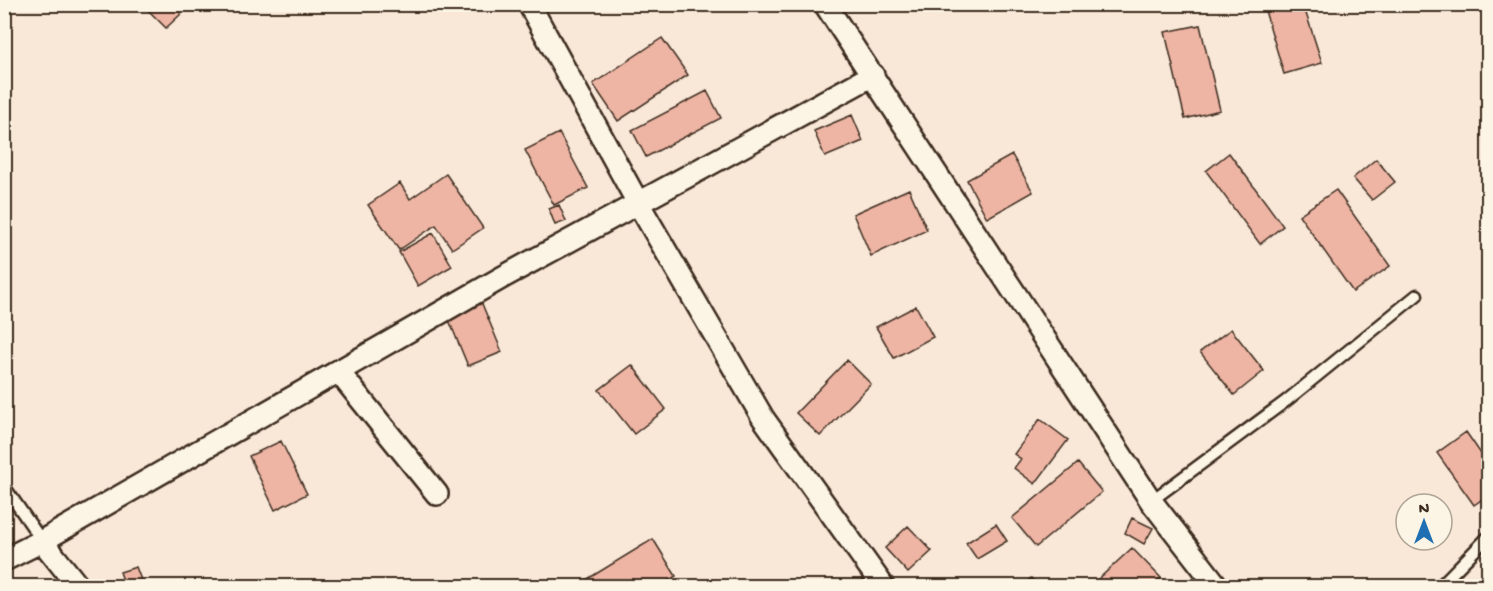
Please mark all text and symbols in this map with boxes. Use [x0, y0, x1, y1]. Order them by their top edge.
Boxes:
north arrow [1394, 492, 1454, 552]
text: N [1419, 501, 1430, 520]

